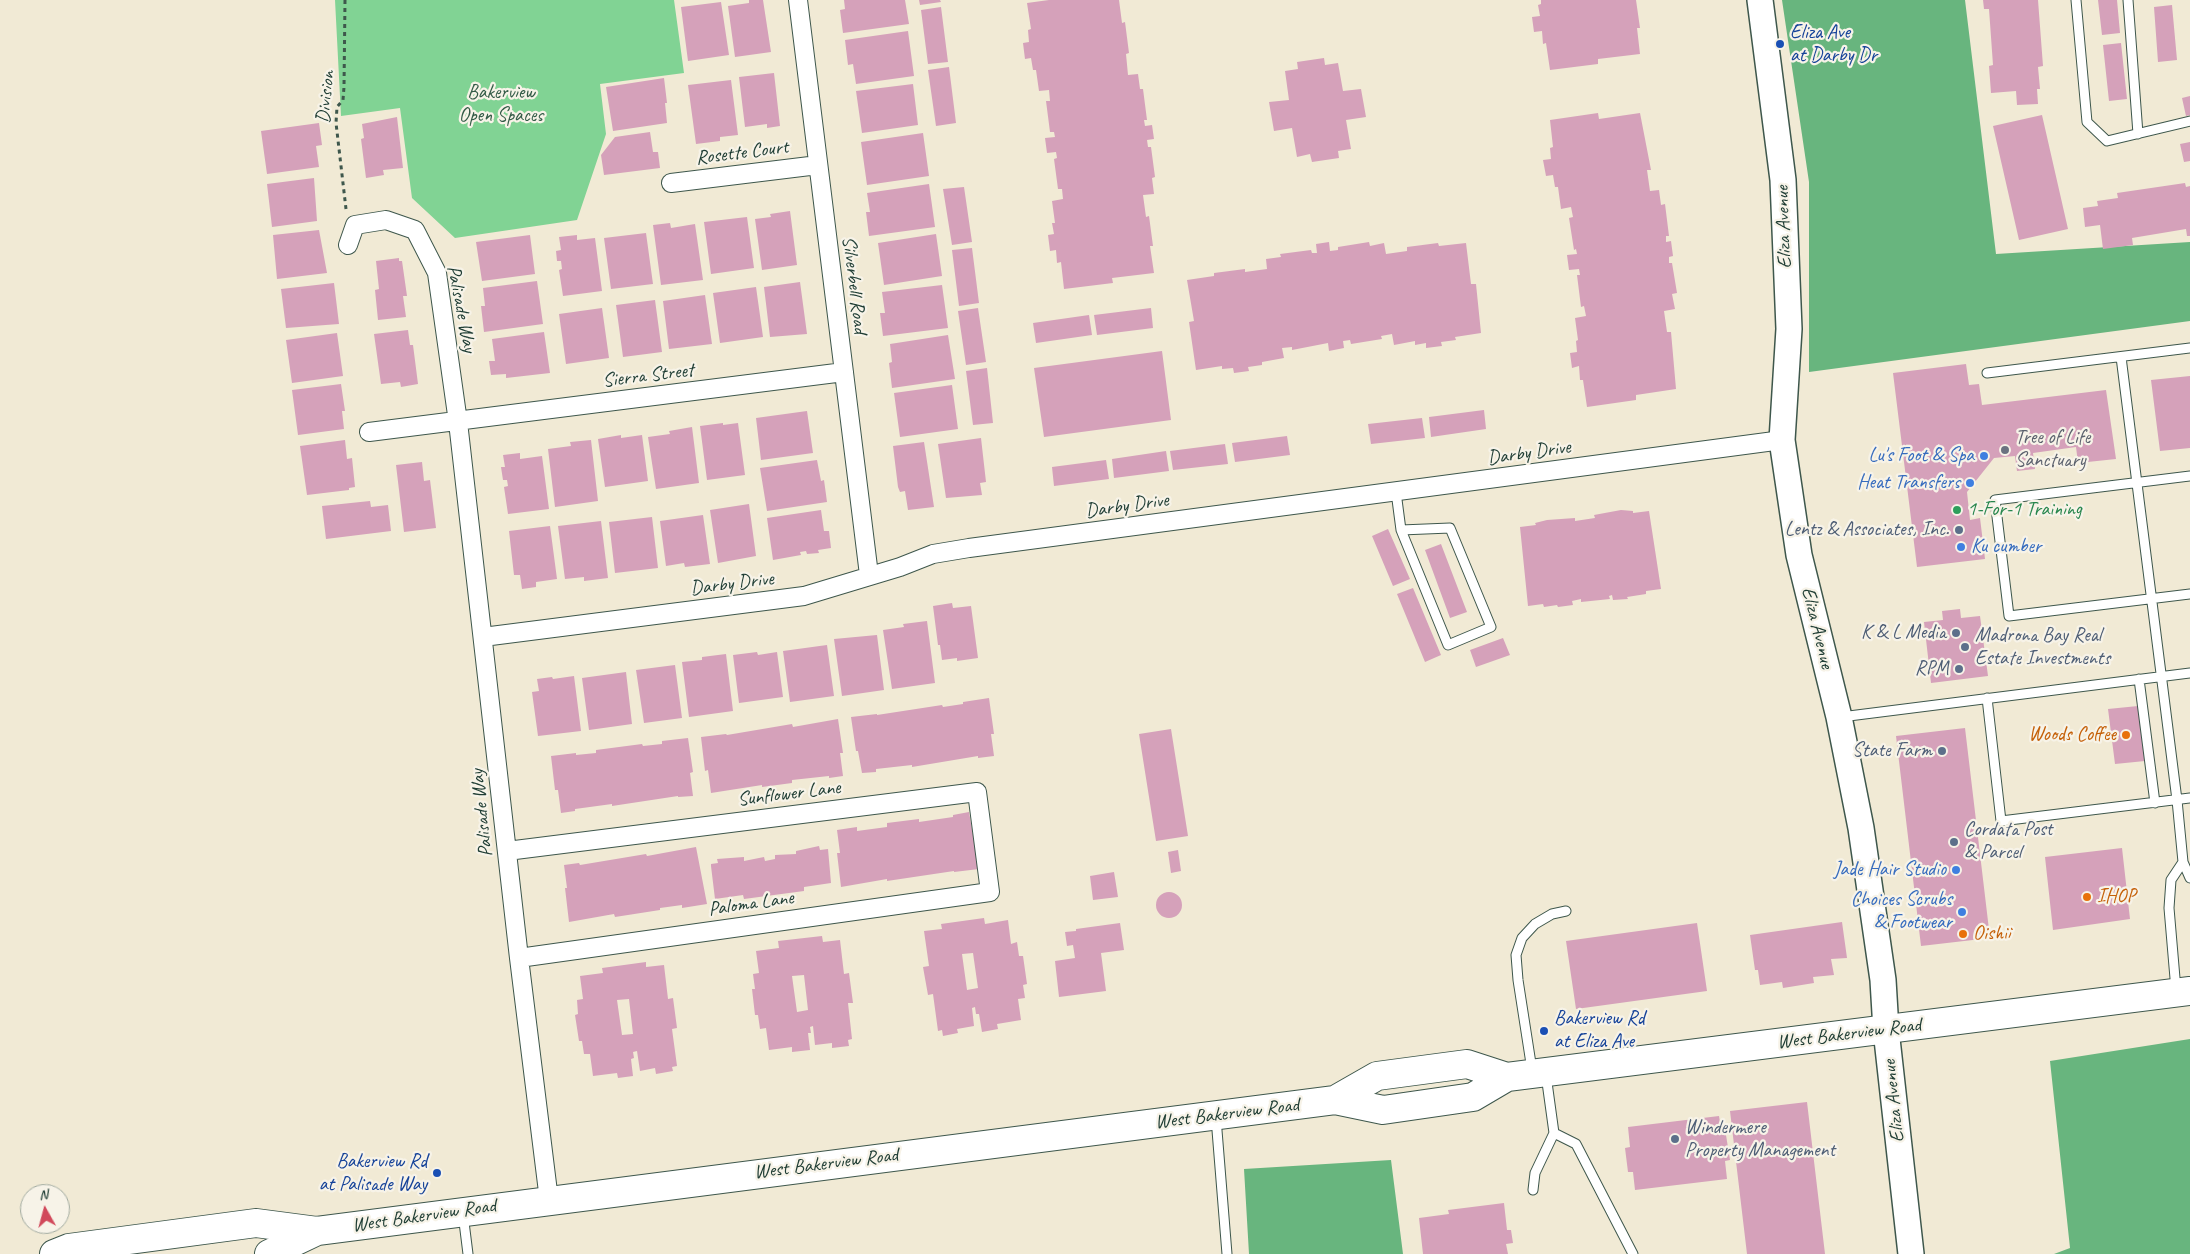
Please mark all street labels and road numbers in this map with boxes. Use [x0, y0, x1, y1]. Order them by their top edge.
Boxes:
street label: Division [311, 70, 341, 124]
street label: Rosette Court [694, 135, 790, 171]
street label: Eliza Avenue [1771, 185, 1797, 269]
street label: Silverbell Road [836, 235, 872, 335]
street label: Palisade Way [441, 263, 481, 355]
street label: Sierra Street [601, 359, 695, 393]
street label: Darby Drive [1486, 435, 1572, 471]
street label: Darby Drive [1084, 488, 1170, 524]
street label: Darby Drive [689, 567, 775, 601]
street label: Eliza Avenue [1795, 585, 1839, 671]
street label: Palisade Way [465, 768, 499, 858]
street label: Sunflower Lane [736, 776, 842, 812]
street label: Paloma Lane [707, 886, 795, 922]
street label: West Bakerview Road [1776, 1013, 1922, 1055]
street label: Eliza Avenue [1878, 1059, 1910, 1143]
street label: West Bakerview Road [1154, 1093, 1300, 1135]
street label: West Bakerview Road [753, 1143, 899, 1185]
street label: West Bakerview Road [351, 1194, 497, 1238]

